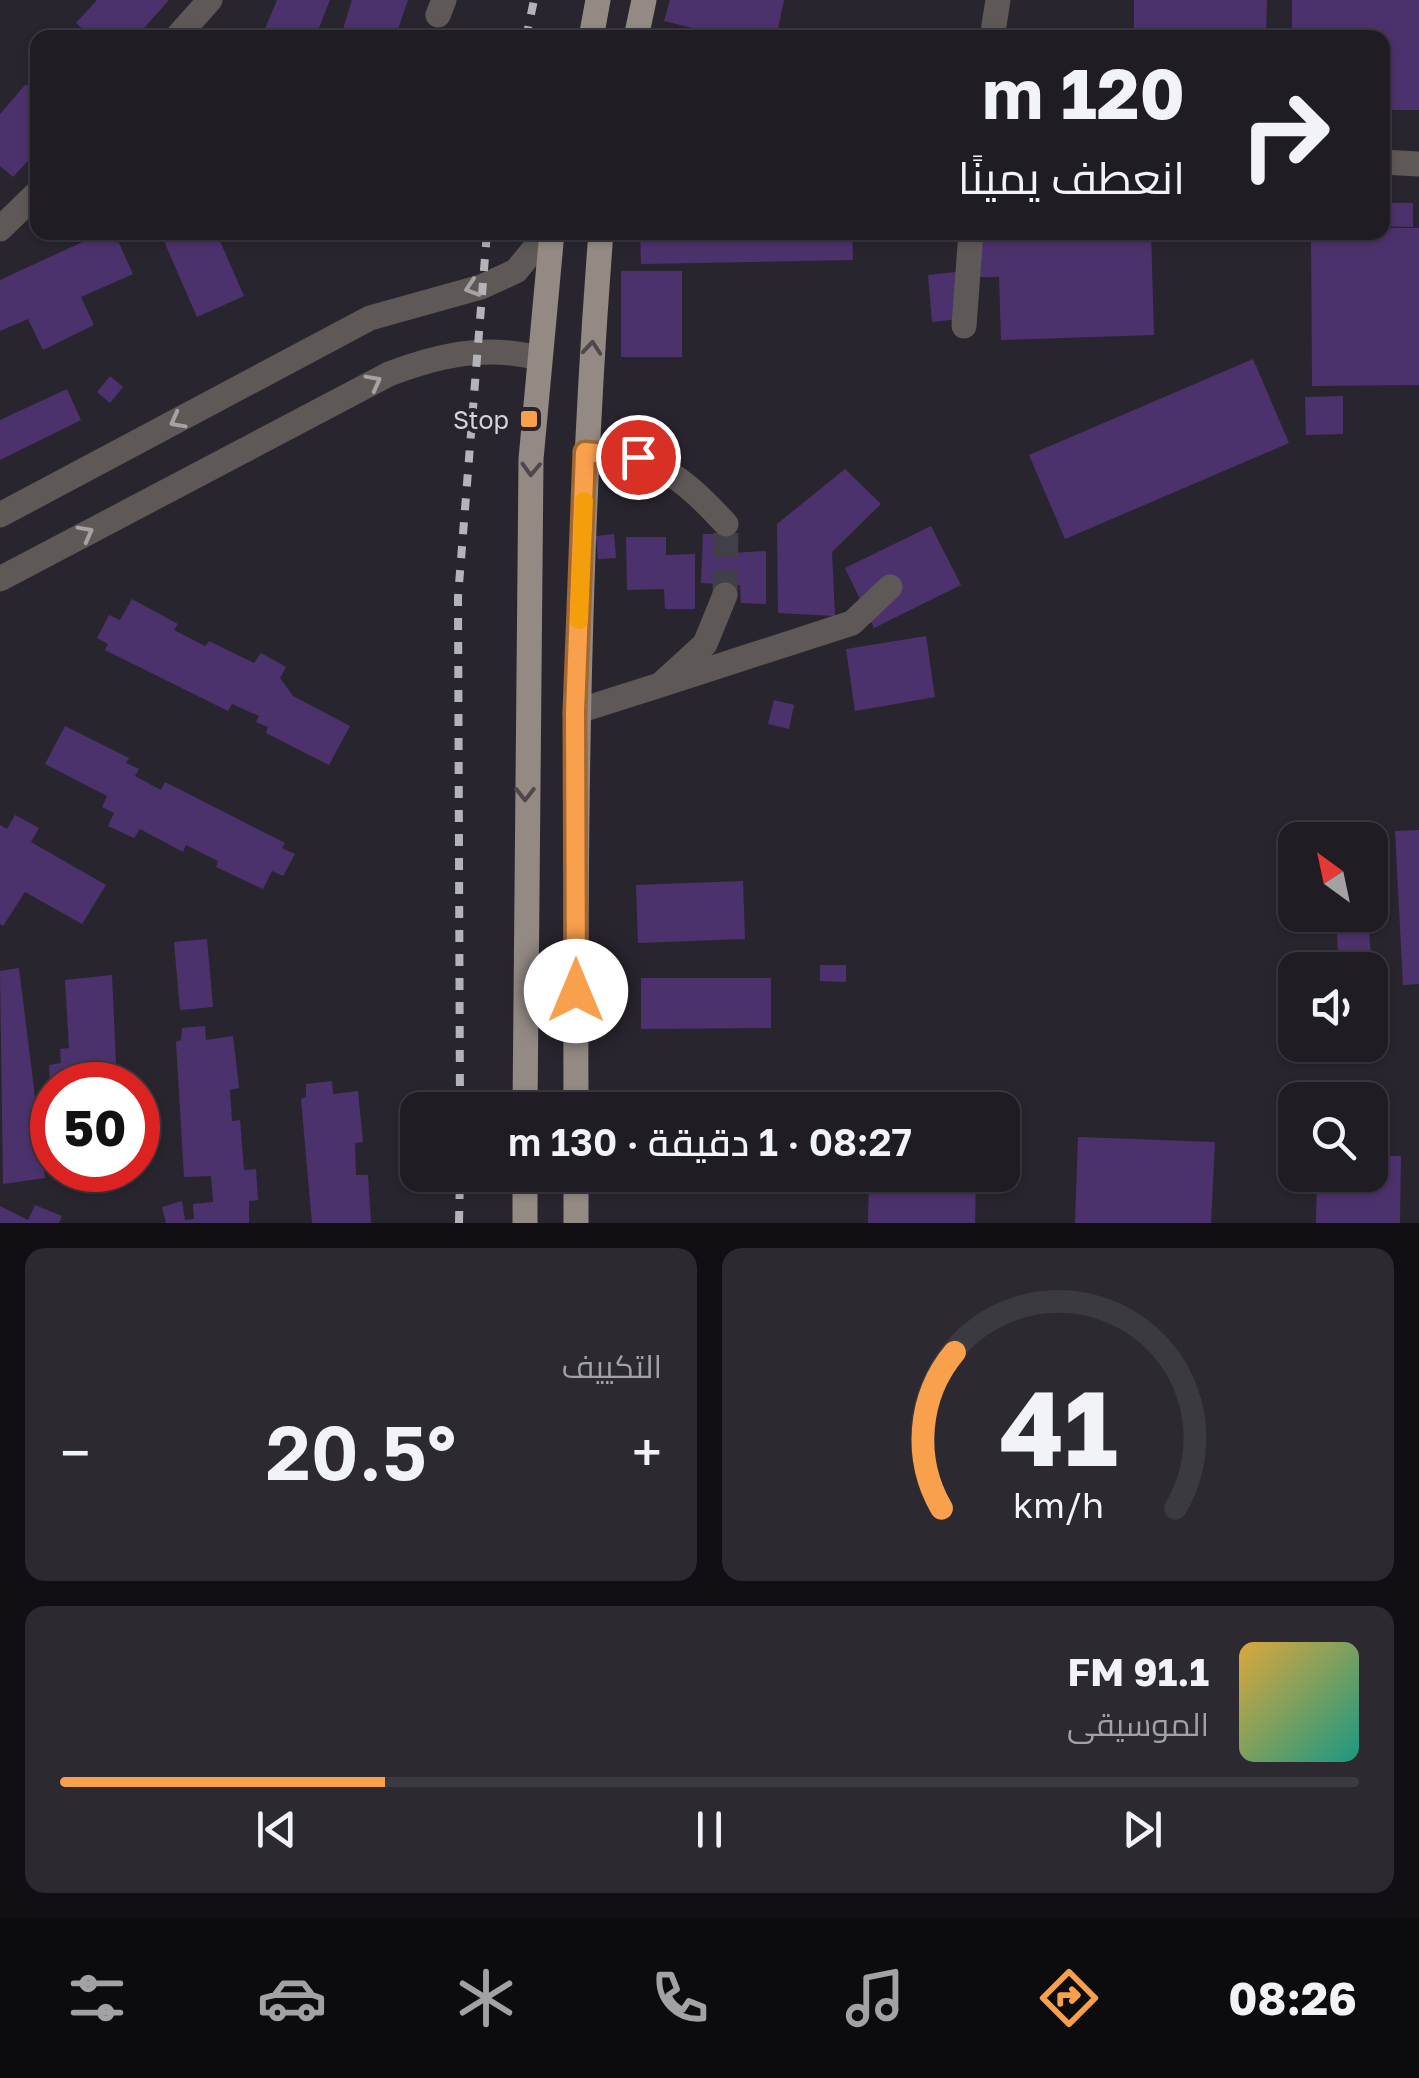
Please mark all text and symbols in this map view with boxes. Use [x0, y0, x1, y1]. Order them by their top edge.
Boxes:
text: 120 m [982, 50, 1185, 134]
icon: right [1220, 70, 1350, 200]
text: انعطف يمينًا [958, 150, 1185, 204]
one-way arrow [465, 277, 482, 297]
one-way arrow [580, 339, 602, 355]
one-way arrow [364, 375, 382, 394]
place label: Stop [453, 404, 509, 435]
one-way arrow [170, 408, 188, 428]
marker: Stop [518, 408, 540, 430]
pin [596, 415, 681, 500]
icon: arrive [611, 430, 666, 485]
one-way arrow [521, 462, 542, 478]
one-way arrow [76, 526, 94, 545]
one-way arrow [514, 786, 536, 802]
north arrow [1278, 822, 1388, 932]
map controls [1278, 822, 1388, 1192]
position arrow [524, 939, 628, 1043]
button: sound [1278, 952, 1388, 1062]
speed limit sign: 50 [30, 1062, 160, 1192]
button: search [1278, 1082, 1388, 1192]
text: 08:27 · 1 دقيقة · 130 m [508, 1119, 912, 1164]
text: التكييف [562, 1347, 662, 1385]
text: 41 [999, 1364, 1117, 1489]
text: 20.5° [266, 1406, 456, 1497]
text: − [60, 1419, 90, 1485]
text: + [632, 1419, 662, 1485]
text: km/h [1013, 1483, 1103, 1526]
text: 91.1 FM [1068, 1649, 1209, 1694]
text: الموسيقى [1067, 1705, 1209, 1743]
icon: previous [249, 1802, 304, 1857]
icon: pause [682, 1802, 737, 1857]
icon: next [1115, 1802, 1170, 1857]
icon: filters [62, 1963, 132, 2033]
icon: car [257, 1963, 327, 2033]
icon: climate [451, 1963, 521, 2033]
icon: phone [645, 1963, 715, 2033]
icon: music [840, 1963, 910, 2033]
icon: directions [1034, 1963, 1104, 2033]
text: 08:26 [1228, 1971, 1357, 2025]

